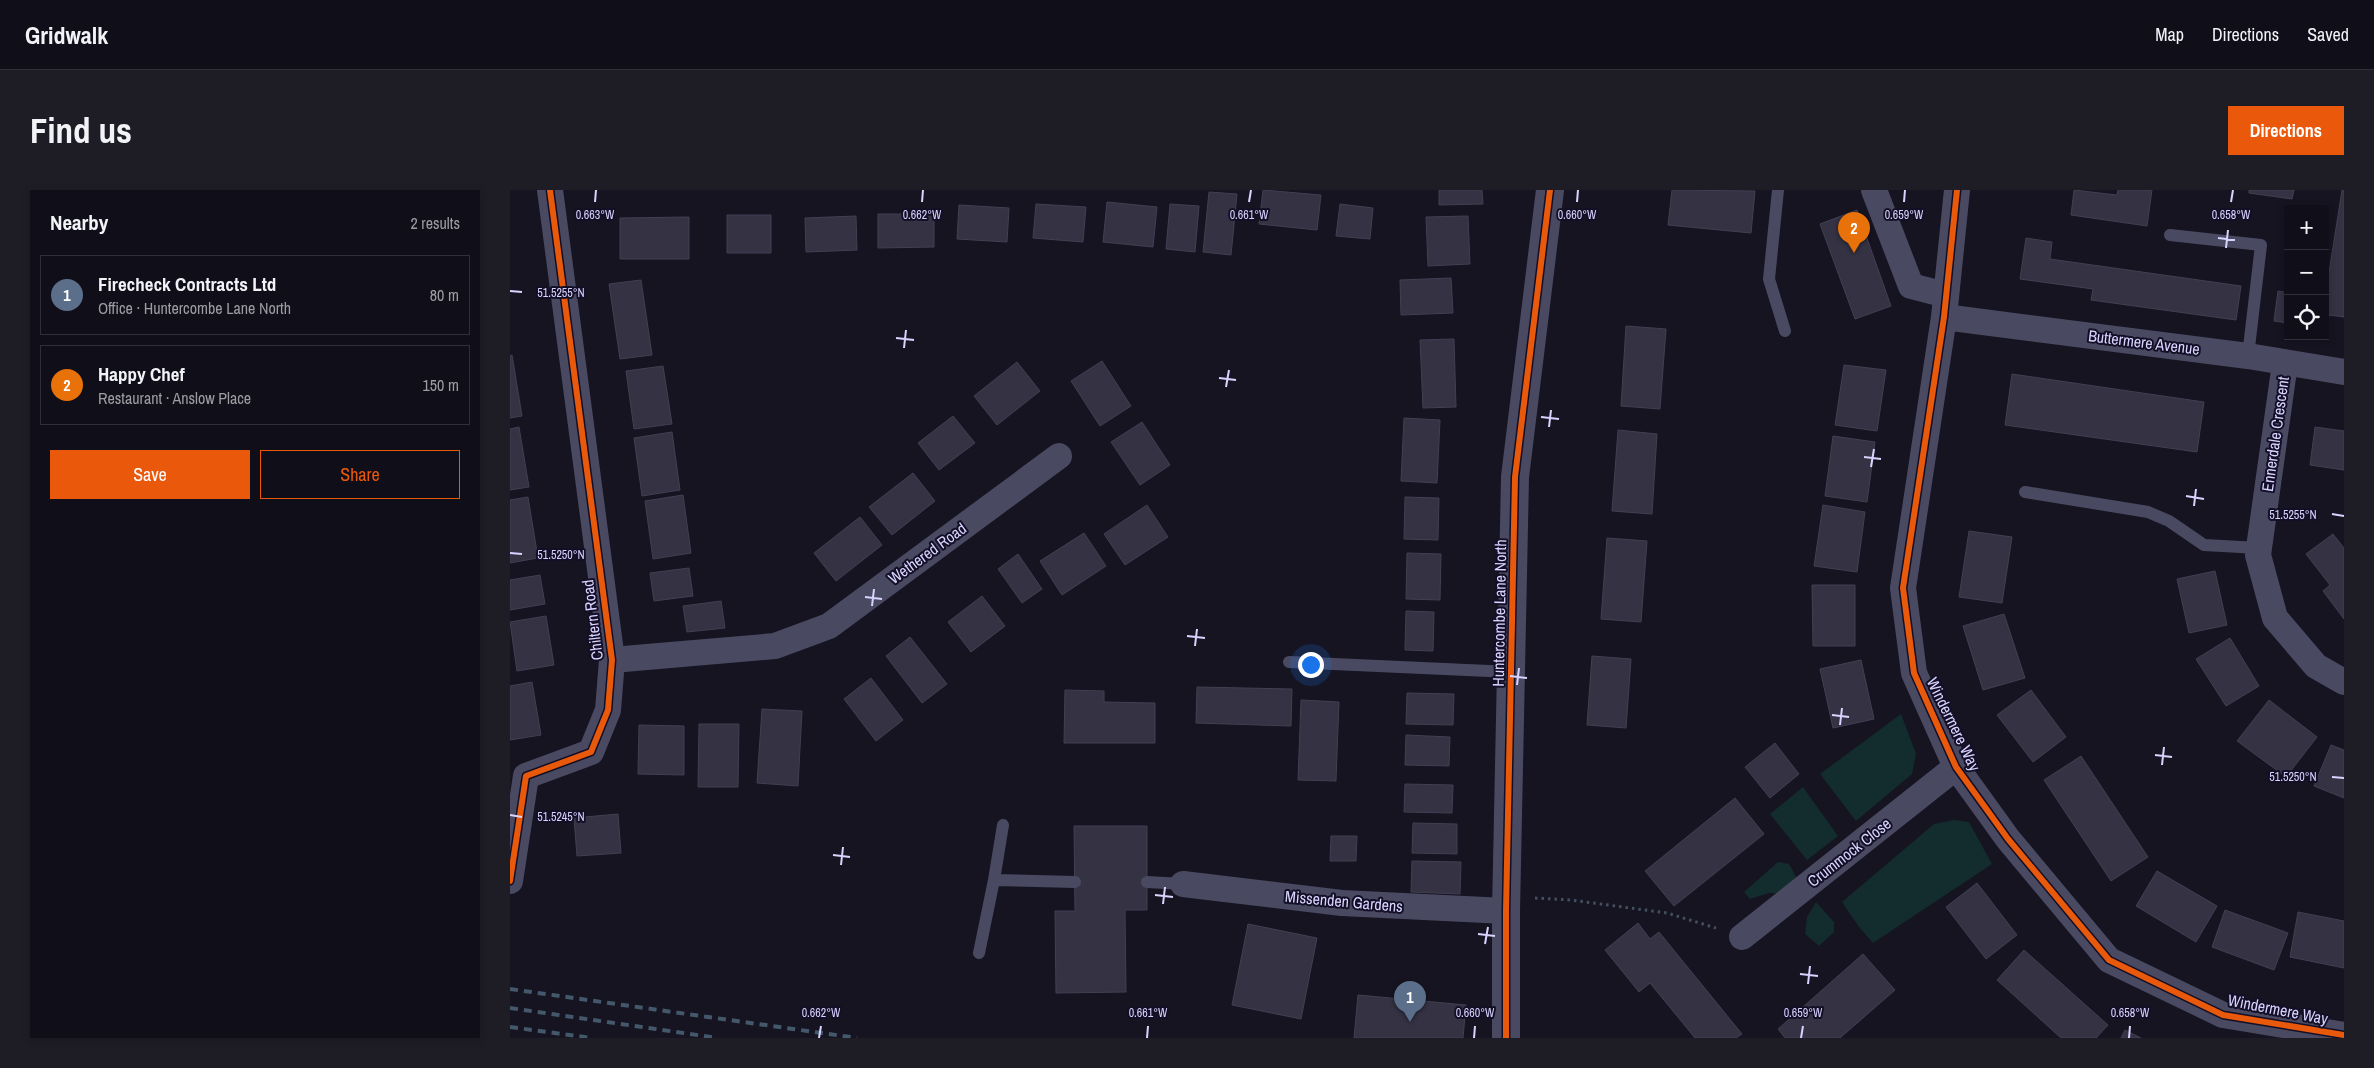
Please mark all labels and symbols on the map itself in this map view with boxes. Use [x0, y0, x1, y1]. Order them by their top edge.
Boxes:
text: 0.663°W [576, 207, 615, 223]
text: 0.662°W [903, 207, 942, 223]
text: 0.661°W [1230, 207, 1269, 223]
text: 0.660°W [1558, 207, 1597, 223]
text: 0.659°W [1885, 207, 1924, 223]
text: 0.658°W [2212, 207, 2251, 223]
pin: 2 [1838, 212, 1870, 253]
text: 51.5255°N [537, 285, 585, 301]
street label: Buttermere Avenue [2087, 324, 2201, 360]
street label: Ennerdale Crescent [2256, 375, 2294, 493]
text: 51.5255°N [2269, 507, 2317, 523]
street label: Wethered Road [883, 517, 971, 589]
street label: Huntercombe Lane North [1487, 539, 1511, 687]
text: 51.5250°N [537, 547, 585, 563]
street label: Chiltern Road [576, 578, 608, 662]
your location [1298, 652, 1324, 678]
street label: Windermere Way [1922, 674, 1986, 775]
text: 51.5250°N [2269, 769, 2317, 785]
text: 51.5245°N [537, 809, 585, 825]
street label: Crummock Close [1803, 812, 1895, 892]
street label: Missenden Gardens [1284, 885, 1404, 917]
pin: 1 [1394, 981, 1426, 1022]
street label: Windermere Way [2226, 989, 2330, 1030]
text: 0.662°W [802, 1005, 841, 1021]
text: 0.661°W [1129, 1005, 1168, 1021]
text: 0.660°W [1456, 1005, 1495, 1021]
text: 0.659°W [1784, 1005, 1823, 1021]
text: 0.658°W [2111, 1005, 2150, 1021]

